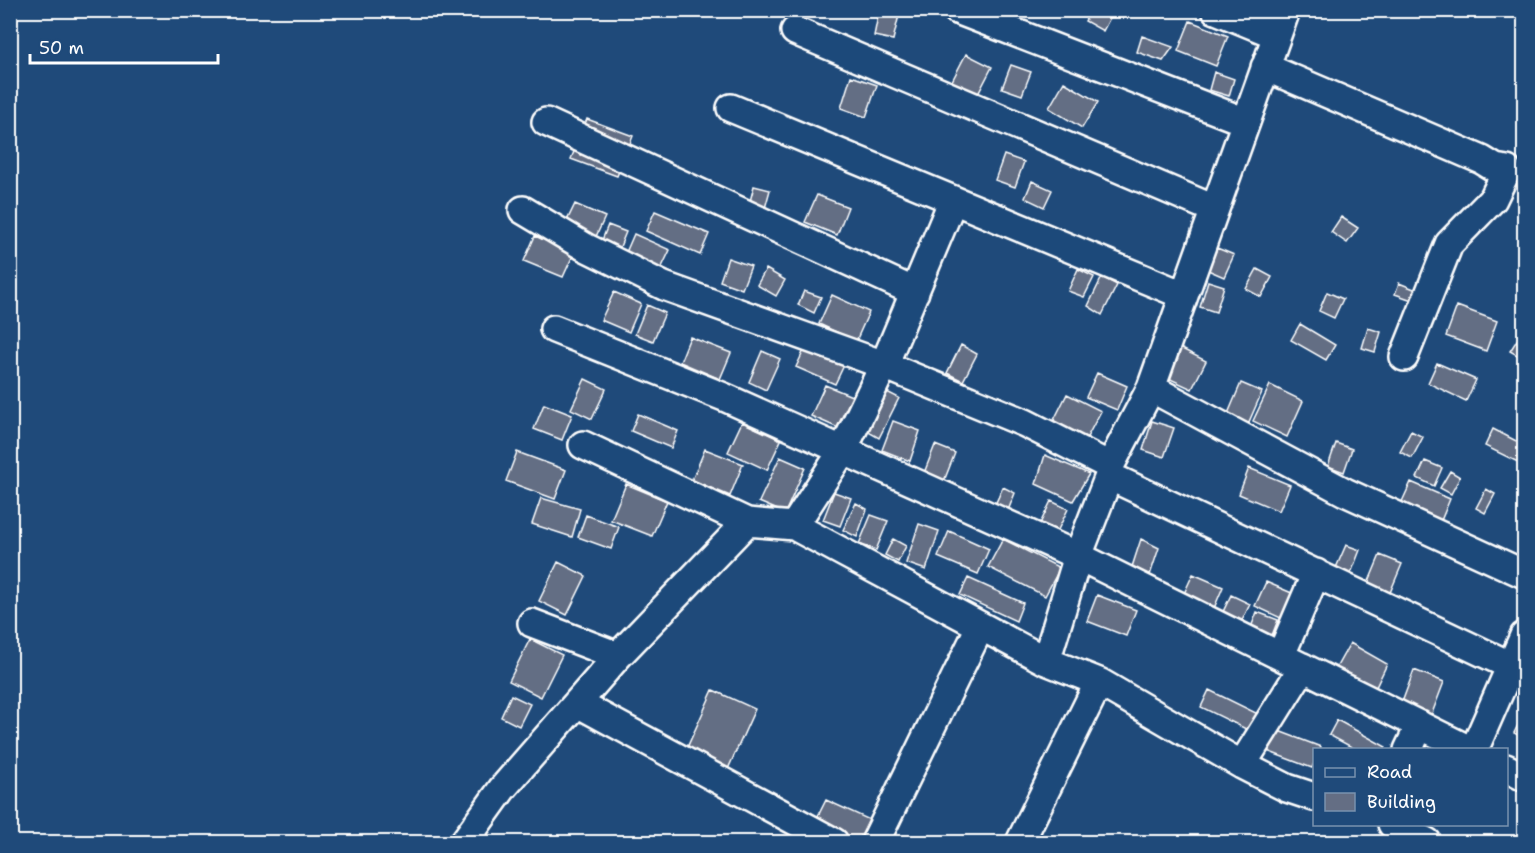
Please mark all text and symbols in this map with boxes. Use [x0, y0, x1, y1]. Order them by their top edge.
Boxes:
scale bar [30, 27, 218, 65]
text: 50 m [39, 36, 84, 60]
legend [1313, 748, 1508, 826]
text: Road [1367, 760, 1412, 784]
text: Building [1367, 790, 1436, 814]

